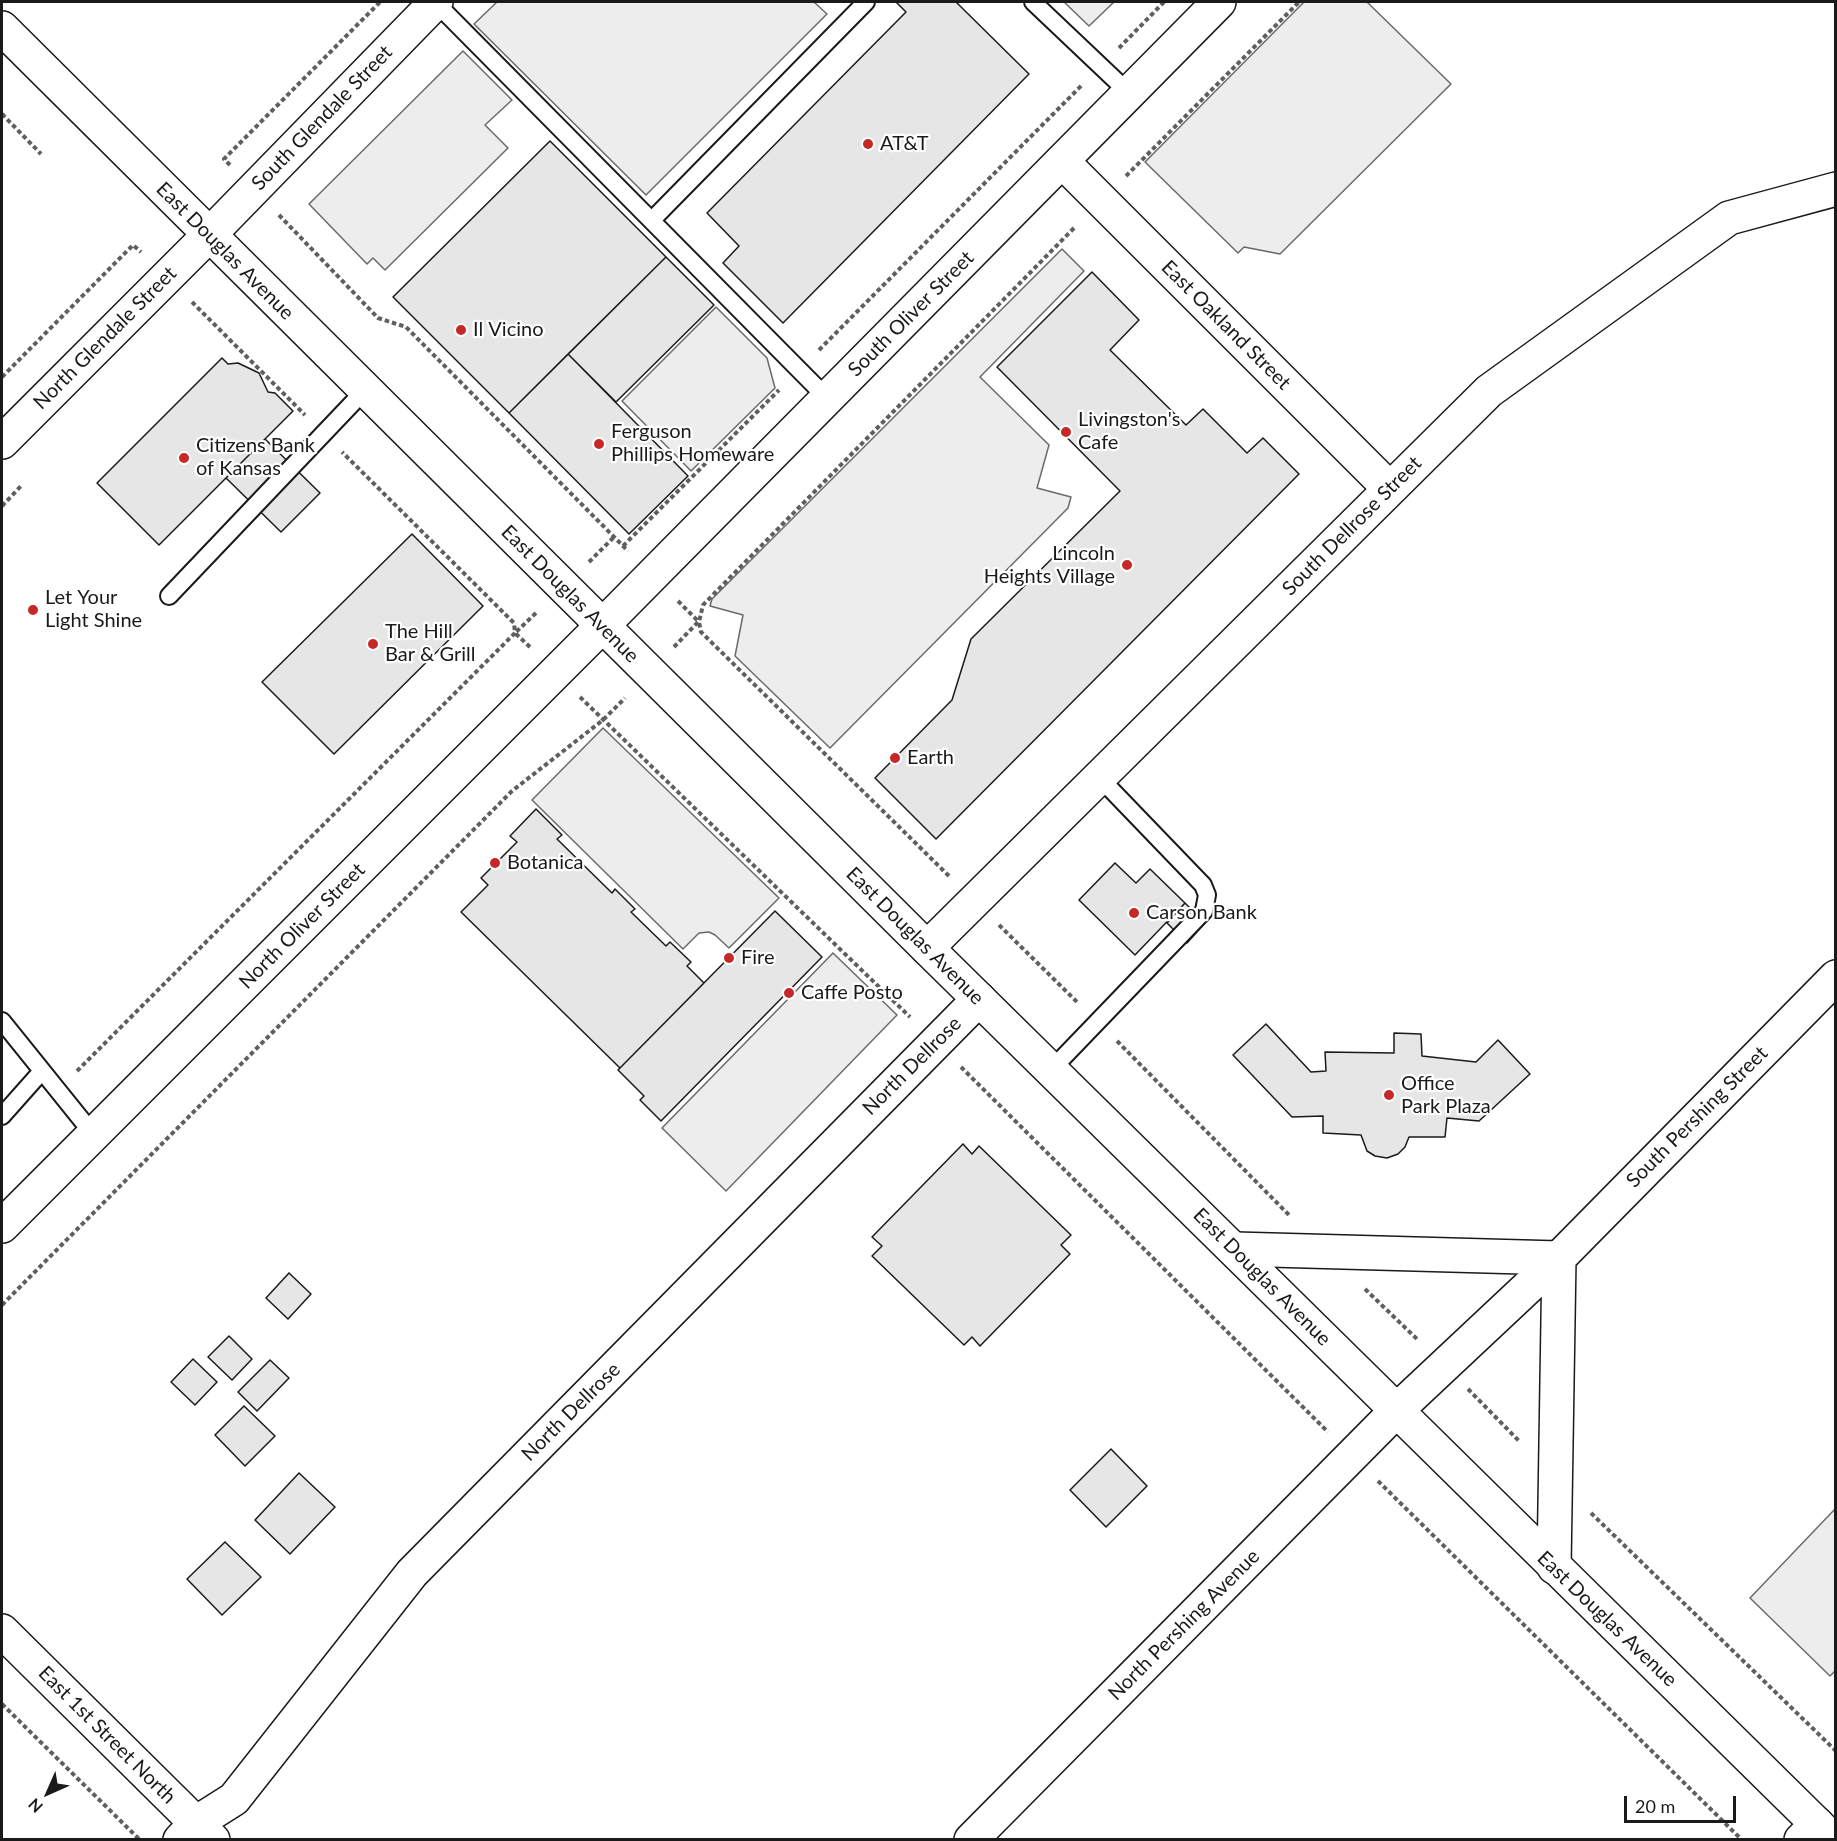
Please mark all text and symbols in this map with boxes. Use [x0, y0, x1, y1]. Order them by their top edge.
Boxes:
street label: South Glendale Street [247, 41, 397, 195]
place label: AT&T [880, 132, 928, 156]
marker: AT&T [861, 137, 875, 151]
street label: East Douglas Avenue [151, 177, 299, 325]
street label: South Oliver Street [843, 246, 979, 382]
street label: East Oakland Street [1156, 255, 1296, 395]
street label: North Glendale Street [29, 262, 181, 414]
place label: Il Vicino [473, 318, 543, 342]
marker: Il Vicino [454, 323, 468, 337]
place label: Livingston's Cafe [1078, 408, 1180, 455]
place label: Ferguson Phillips Homeware [611, 420, 774, 467]
marker: Livingston's Cafe [1059, 425, 1073, 439]
place label: Citizens Bank of Kansas [196, 434, 315, 481]
marker: Ferguson Phillips Homeware [592, 437, 606, 451]
marker: Citizens Bank of Kansas [177, 451, 191, 465]
street label: South Dellrose Street [1277, 451, 1427, 601]
street label: East Douglas Avenue [496, 520, 644, 668]
place label: Lincoln Heights Village [984, 542, 1115, 589]
marker: Lincoln Heights Village [1120, 558, 1134, 572]
place label: Let Your Light Shine [45, 586, 142, 633]
marker: Let Your Light Shine [26, 603, 40, 617]
place label: The Hill Bar & Grill [385, 620, 475, 667]
marker: The Hill Bar & Grill [366, 637, 380, 651]
place label: Earth [907, 746, 954, 770]
marker: Earth [888, 751, 902, 765]
place label: Botanica [507, 851, 583, 875]
marker: Botanica [488, 856, 502, 870]
street label: North Oliver Street [234, 858, 370, 994]
street label: East Douglas Avenue [841, 862, 989, 1010]
place label: Carson Bank [1146, 901, 1257, 925]
marker: Carson Bank [1127, 906, 1141, 920]
place label: Fire [741, 946, 774, 970]
marker: Fire [722, 951, 736, 965]
place label: Caffe Posto [801, 981, 903, 1005]
marker: Caffe Posto [782, 986, 796, 1000]
street label: North Dellrose [858, 1012, 966, 1120]
street label: South Pershing Street [1621, 1041, 1773, 1193]
place label: Office Park Plaza [1401, 1072, 1491, 1119]
marker: Office Park Plaza [1382, 1088, 1396, 1102]
street label: East Douglas Avenue [1188, 1203, 1336, 1351]
street label: North Dellrose [517, 1358, 625, 1466]
street label: North Pershing Avenue [1103, 1544, 1265, 1706]
street label: East Douglas Avenue [1532, 1546, 1682, 1692]
street label: East 1st Street North [33, 1661, 181, 1809]
north arrow [18, 1763, 78, 1823]
scale bar [1627, 1784, 1740, 1822]
text: 20 m [1635, 1795, 1675, 1817]

